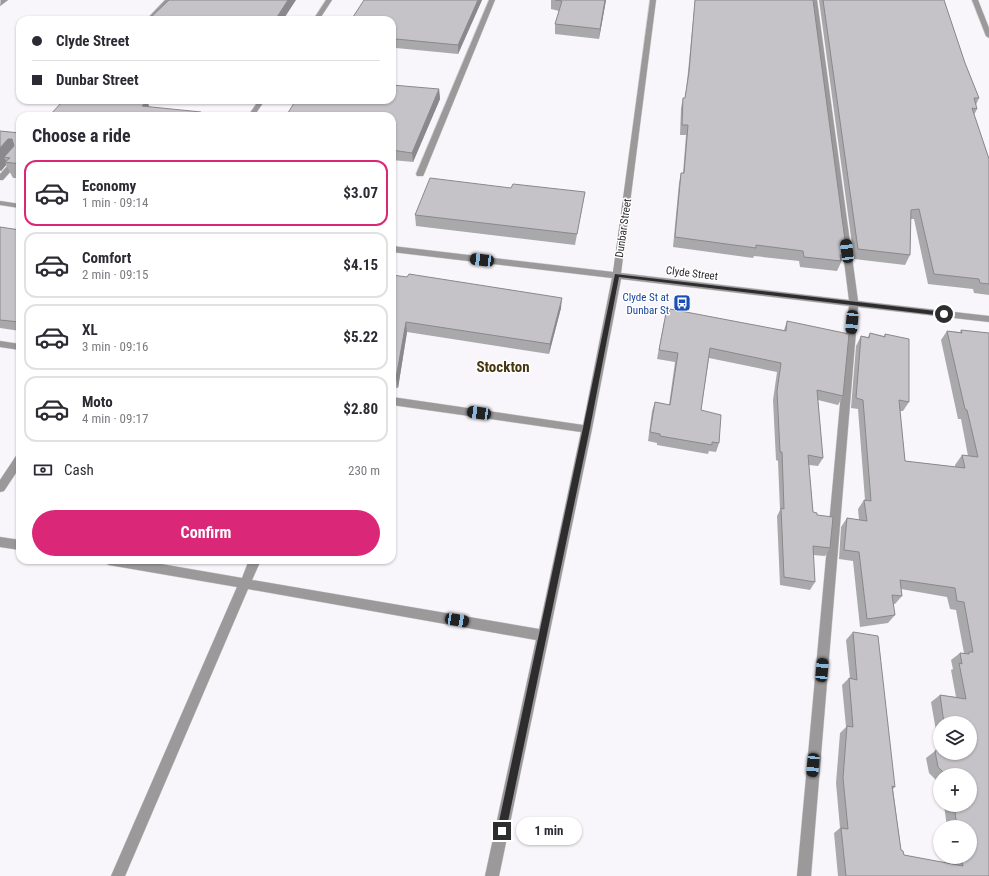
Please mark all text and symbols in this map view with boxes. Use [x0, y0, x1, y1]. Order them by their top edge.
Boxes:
text: Clyde Street [56, 32, 129, 50]
text: Dunbar Street [56, 71, 139, 89]
text: Choose a ride [32, 125, 131, 146]
icon: car [34, 175, 70, 211]
text: Economy [82, 177, 136, 195]
text: $3.07 [343, 184, 378, 202]
text: 1 min · 09:14 [82, 195, 148, 210]
street label: Dunbar Street [613, 198, 634, 258]
car [840, 238, 854, 264]
icon: car [34, 247, 70, 283]
text: Comfort [82, 249, 131, 267]
car [469, 253, 495, 267]
text: $4.15 [343, 256, 378, 274]
street label: Clyde Street [665, 264, 719, 283]
text: 2 min · 09:15 [82, 267, 148, 282]
place label: Clyde St at Dunbar St [623, 291, 669, 317]
bus stop icon: Clyde St at Dunbar St [672, 293, 692, 313]
route start [935, 305, 953, 323]
car [845, 310, 859, 334]
icon: car [34, 319, 70, 355]
text: XL [82, 321, 98, 339]
text: $5.22 [343, 328, 378, 346]
text: 3 min · 09:16 [82, 339, 148, 354]
district label: Stockton [476, 358, 530, 376]
icon: car [34, 391, 70, 427]
text: Moto [82, 393, 113, 411]
text: $2.80 [343, 400, 378, 418]
car [466, 405, 492, 421]
text: 4 min · 09:17 [82, 411, 148, 426]
icon: cash [32, 459, 54, 481]
text: Cash [64, 461, 94, 479]
text: 230 m [348, 463, 380, 478]
button: Confirm [32, 510, 380, 556]
car [444, 612, 470, 628]
car [815, 658, 829, 682]
map controls [933, 716, 977, 864]
button: layers [933, 716, 977, 760]
car [806, 753, 820, 777]
button: + [933, 768, 977, 812]
callout: 1 min [516, 817, 582, 845]
button: − [933, 820, 977, 864]
route end [493, 822, 511, 840]
text: 1 min [535, 823, 563, 838]

